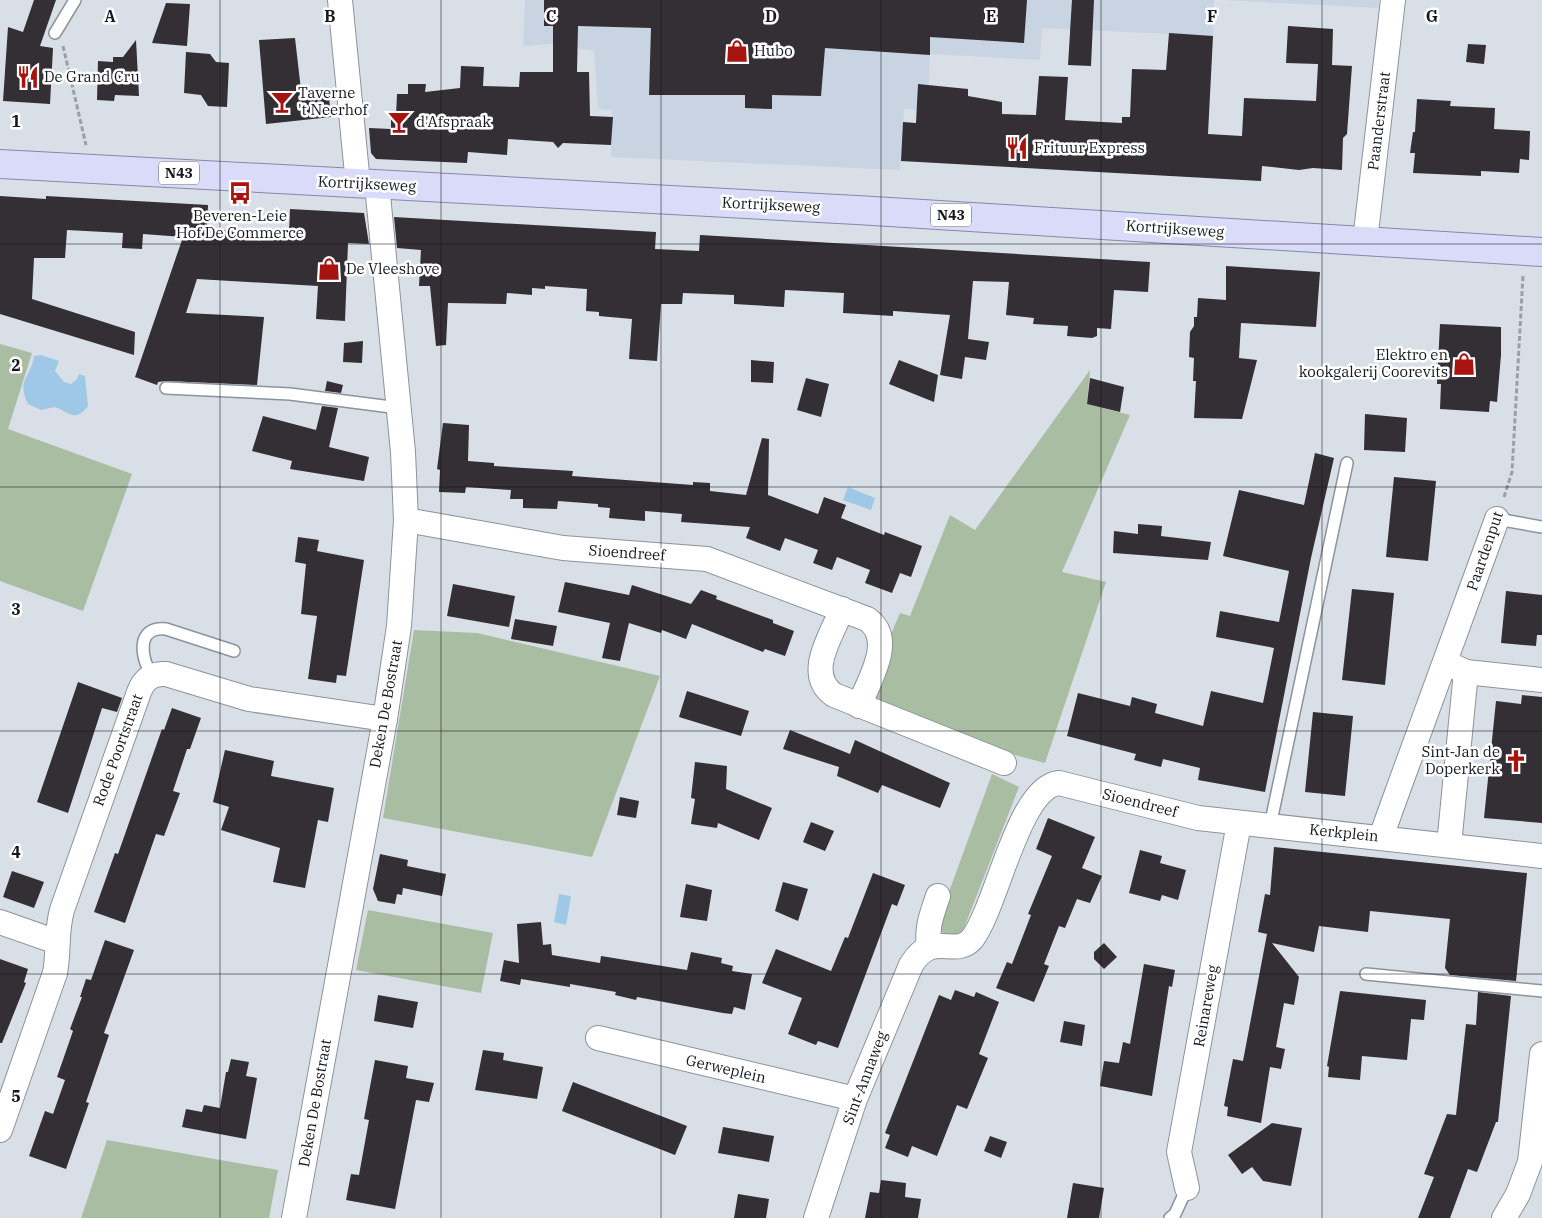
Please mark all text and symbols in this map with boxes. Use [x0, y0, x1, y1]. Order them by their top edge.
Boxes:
text: A [104, 6, 116, 26]
text: B [324, 6, 336, 26]
text: C [546, 6, 556, 26]
text: D [765, 6, 777, 26]
text: E [986, 6, 996, 26]
text: F [1207, 6, 1217, 26]
text: G [1426, 6, 1438, 26]
shop icon: Hubo [724, 38, 750, 64]
place label: Hubo [754, 41, 793, 60]
restaurant icon: De Grand Cru [15, 64, 41, 90]
place label: De Grand Cru [44, 67, 140, 86]
street label: Paanderstraat [1363, 70, 1394, 172]
place label: Taverne 't Neerhof [298, 83, 368, 119]
bar icon: Taverne 't Neerhof [269, 89, 295, 115]
bar icon: d'Afspraak [386, 109, 412, 135]
text: 1 [11, 111, 21, 131]
place label: d'Afspraak [416, 112, 491, 131]
restaurant icon: Frituur Express [1004, 135, 1030, 161]
place label: Frituur Express [1034, 138, 1145, 157]
road number: N43 [159, 162, 199, 184]
street label: Kortrijkseweg [317, 171, 417, 196]
bus stop icon: Beveren-Leie Hof De Commerce [227, 180, 253, 206]
street label: Kortrijkseweg [721, 192, 821, 217]
road number: N43 [931, 204, 971, 226]
place label: Beveren-Leie Hof De Commerce [176, 206, 304, 242]
street label: Kortrijkseweg [1125, 216, 1225, 241]
shop icon: De Vleeshove [316, 256, 342, 282]
place label: De Vleeshove [346, 259, 440, 278]
place label: Elektro en kookgalerij Coorevits [1299, 345, 1448, 381]
shop icon: Elektro en kookgalerij Coorevits [1451, 351, 1477, 377]
text: 2 [11, 355, 21, 375]
street label: Paardenput [1462, 509, 1507, 593]
street label: Sioendreef [588, 540, 667, 565]
text: 3 [11, 599, 21, 619]
street label: Deken De Bostraat [365, 638, 406, 769]
street label: Rode Poortstraat [88, 691, 147, 809]
place label: Sint-Jan de Doperkerk [1421, 742, 1500, 778]
church icon: Sint-Jan de Doperkerk [1503, 748, 1529, 774]
street label: Sioendreef [1101, 784, 1180, 821]
street label: Kerkplein [1308, 819, 1380, 846]
text: 4 [11, 842, 21, 862]
street label: Reinareweg [1189, 963, 1222, 1048]
street label: Sint-Annaweg [838, 1028, 891, 1127]
street label: Deken De Bostraat [294, 1037, 335, 1168]
street label: Gerweplein [684, 1050, 768, 1087]
text: 5 [11, 1086, 21, 1106]

